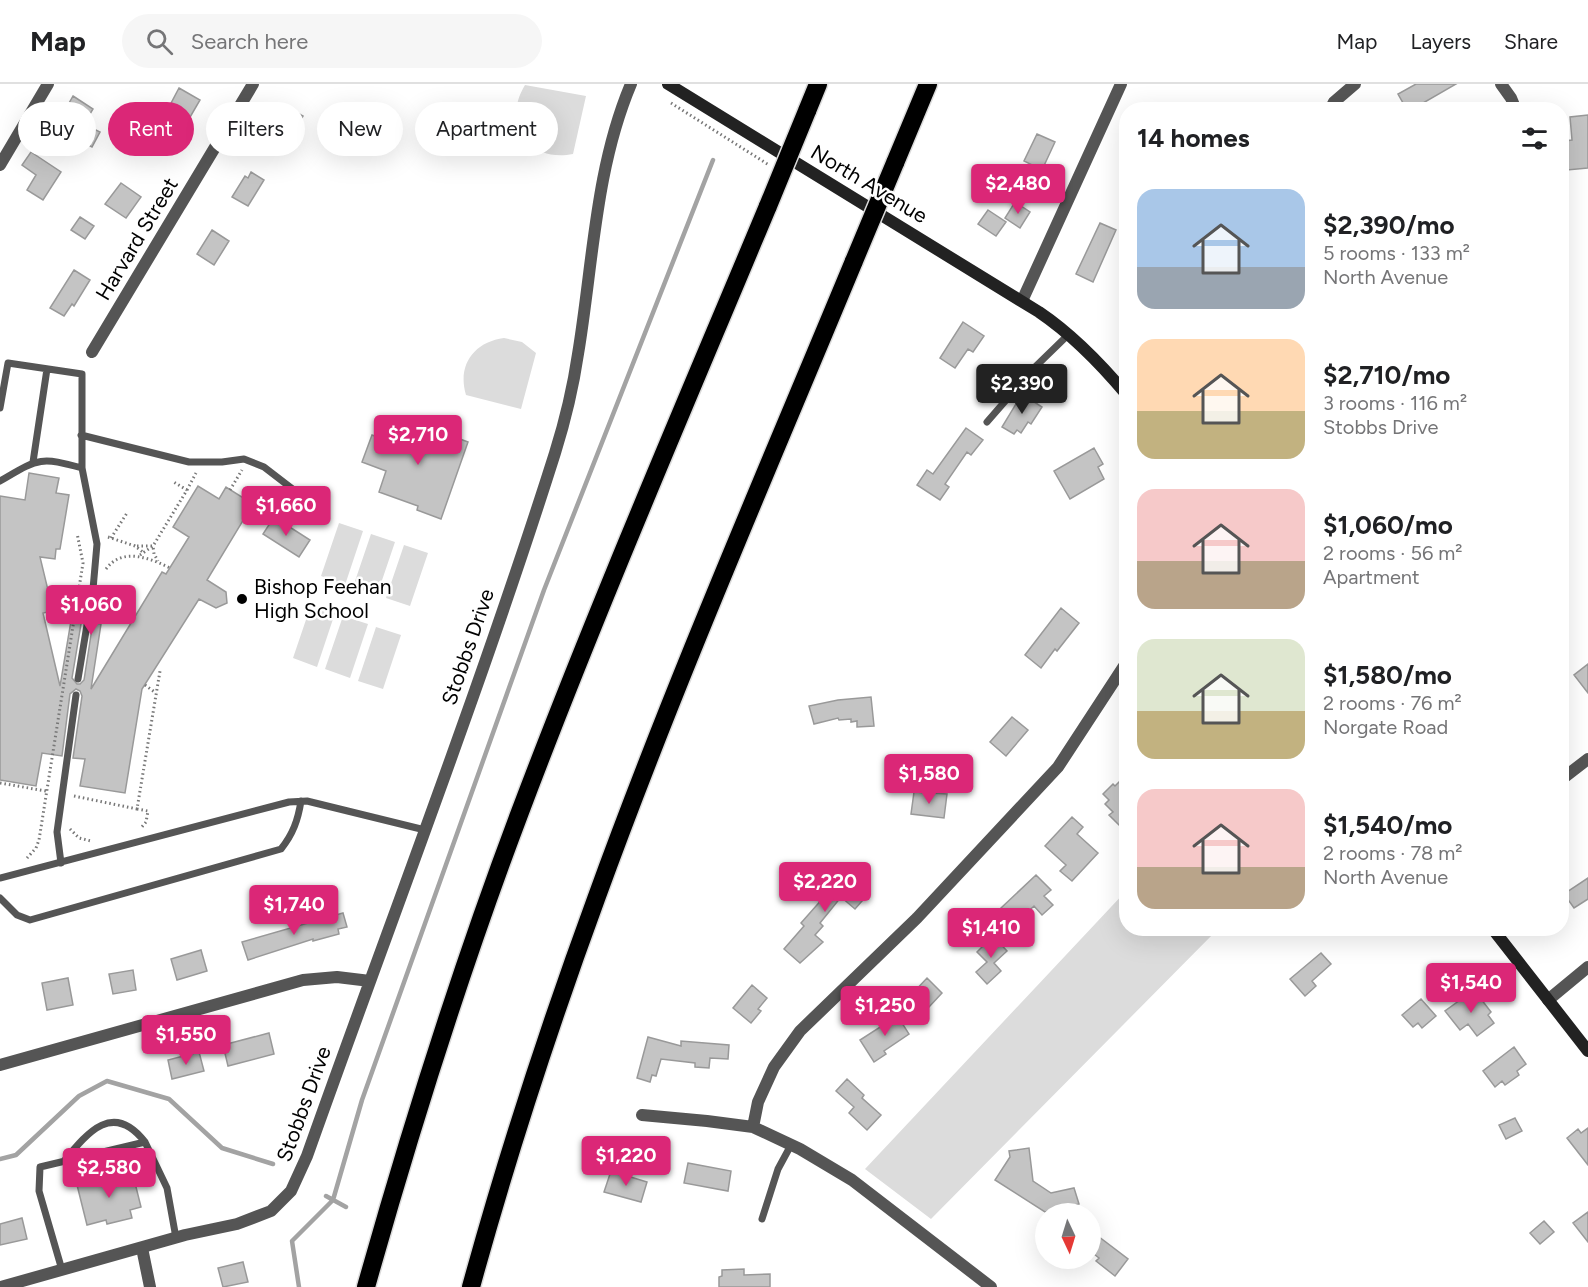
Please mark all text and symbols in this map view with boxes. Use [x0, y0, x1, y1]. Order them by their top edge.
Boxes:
search box [122, 14, 542, 68]
text: Map [30, 24, 86, 58]
icon: search [143, 25, 176, 58]
text: Search here [191, 28, 308, 55]
text: Map [1337, 29, 1377, 54]
text: Layers [1410, 29, 1471, 54]
text: Share [1504, 29, 1558, 54]
chip: Buy [18, 102, 96, 156]
chip: Rent [108, 102, 194, 156]
chip: Filters [206, 102, 305, 156]
chip: New [317, 102, 403, 156]
chip: Apartment [415, 102, 558, 156]
text: 14 homes [1137, 122, 1250, 154]
icon: filters [1518, 122, 1551, 155]
street label: North Avenue [807, 139, 932, 228]
pin: $2,480 [969, 164, 1067, 215]
text: $2,480 [985, 171, 1051, 195]
street label: Harvard Street [90, 173, 183, 304]
text: $2,390/mo [1323, 209, 1455, 241]
icon: home [1185, 213, 1257, 285]
text: 5 rooms · 133 m² [1323, 241, 1470, 265]
text: North Avenue [1323, 265, 1448, 289]
text: $2,710/mo [1323, 359, 1450, 391]
icon: home [1185, 363, 1257, 435]
pin: $2,390 [973, 364, 1071, 415]
text: $2,390 [990, 371, 1054, 395]
text: 3 rooms · 116 m² [1323, 391, 1467, 415]
pin: $2,710 [369, 415, 467, 466]
text: Stobbs Drive [1323, 415, 1438, 439]
text: $2,710 [388, 422, 448, 446]
pin: $1,660 [237, 486, 335, 537]
text: $1,660 [256, 493, 316, 517]
text: $1,060/mo [1323, 509, 1453, 541]
icon: home [1185, 513, 1257, 585]
text: 2 rooms · 56 m² [1323, 541, 1462, 565]
text: Apartment [1323, 565, 1420, 589]
place label: Bishop Feehan High School [254, 574, 391, 623]
pin: $1,060 [42, 585, 140, 636]
street label: Stobbs Drive [436, 586, 499, 708]
text: $1,060 [60, 592, 122, 616]
marker: Bishop Feehan High School [235, 592, 249, 606]
text: $1,580/mo [1323, 659, 1452, 691]
icon: home [1185, 663, 1257, 735]
text: 2 rooms · 76 m² [1323, 691, 1462, 715]
text: Norgate Road [1323, 715, 1448, 739]
pin: $1,580 [880, 754, 978, 805]
text: $1,580 [898, 761, 960, 785]
text: $1,540/mo [1323, 809, 1452, 841]
icon: home [1185, 813, 1257, 885]
text: 2 rooms · 78 m² [1323, 841, 1463, 865]
pin: $2,220 [776, 862, 874, 913]
text: North Avenue [1323, 865, 1448, 889]
text: $2,220 [793, 869, 857, 893]
pin: $1,740 [245, 885, 343, 936]
text: $1,740 [263, 892, 325, 916]
pin: $1,410 [942, 908, 1040, 959]
text: $1,410 [962, 915, 1020, 939]
pin: $1,540 [1422, 963, 1520, 1014]
text: $1,540 [1440, 970, 1502, 994]
pin: $1,250 [836, 986, 934, 1037]
text: $1,250 [855, 993, 915, 1017]
pin: $1,550 [137, 1015, 235, 1066]
text: $1,550 [156, 1022, 216, 1046]
street label: Stobbs Drive [271, 1043, 336, 1165]
pin: $1,220 [577, 1136, 675, 1187]
text: $1,220 [596, 1143, 656, 1167]
pin: $2,580 [60, 1148, 158, 1199]
text: $2,580 [77, 1155, 141, 1179]
north arrow [1035, 1203, 1101, 1269]
map controls [1035, 1203, 1101, 1269]

